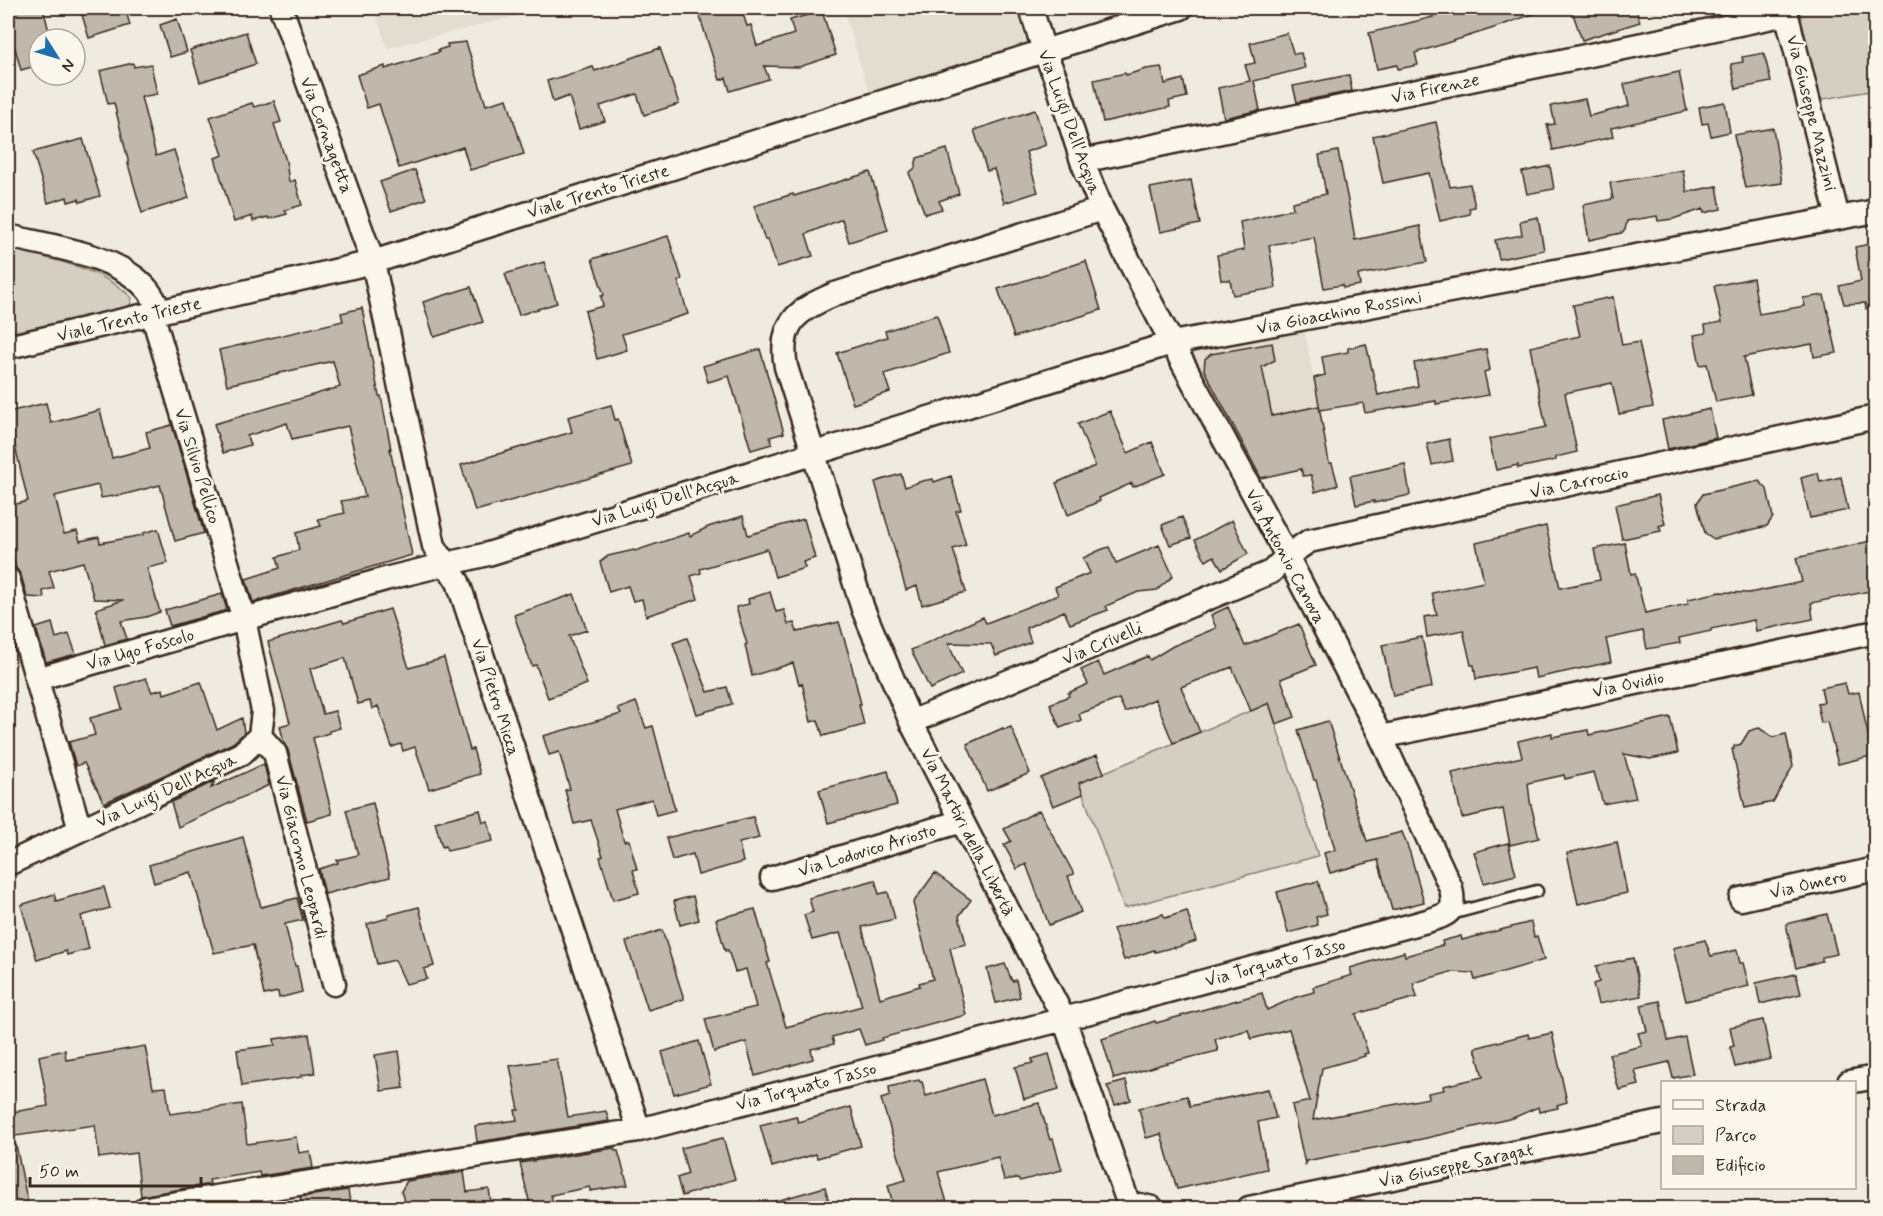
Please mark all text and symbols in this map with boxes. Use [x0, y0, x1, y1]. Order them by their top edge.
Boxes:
north arrow [27, 27, 87, 87]
street label: Via Giuseppe Mazzini [1780, 33, 1842, 194]
street label: Via Luigi Dell'Acqua [1030, 46, 1107, 199]
text: N [56, 55, 79, 76]
street label: Via Firenze [1389, 68, 1482, 110]
street label: Via Cornagetta [294, 74, 358, 197]
street label: Viale Trento Trieste [524, 159, 672, 225]
street label: Via Gioacchino Rossini [1254, 285, 1424, 341]
street label: Viale Trento Trieste [55, 292, 204, 348]
street label: Via Silvio Pellico [168, 406, 226, 527]
street label: Via Carroccio [1528, 461, 1631, 505]
street label: Via Luigi Dell'Acqua [589, 466, 743, 536]
street label: Via Antonio Canova [1239, 485, 1331, 628]
street label: Via Crivelli [1059, 616, 1146, 672]
street label: Via Ugo Foscolo [84, 623, 197, 677]
street label: Via Pietro Micca [465, 636, 525, 759]
street label: Via Ovidio [1590, 666, 1666, 704]
street label: Via Martiri della Libertà [914, 744, 1020, 921]
street label: Via Luigi Dell'Acqua [92, 748, 242, 836]
street label: Via Giacomo Leopardi [269, 773, 333, 942]
street label: Via Lodovico Ariosto [795, 819, 939, 883]
street label: Via Omero [1768, 865, 1849, 905]
street label: Via Torquato Tasso [1202, 933, 1348, 993]
street label: Via Torquato Tasso [733, 1057, 879, 1117]
legend [1661, 1081, 1856, 1189]
text: Strada [1715, 1094, 1766, 1118]
text: Parco [1715, 1124, 1756, 1148]
street label: Via Giuseppe Saragat [1377, 1138, 1536, 1194]
scale bar [30, 1150, 201, 1188]
text: Edificio [1715, 1154, 1766, 1178]
text: 50 m [39, 1160, 79, 1184]

